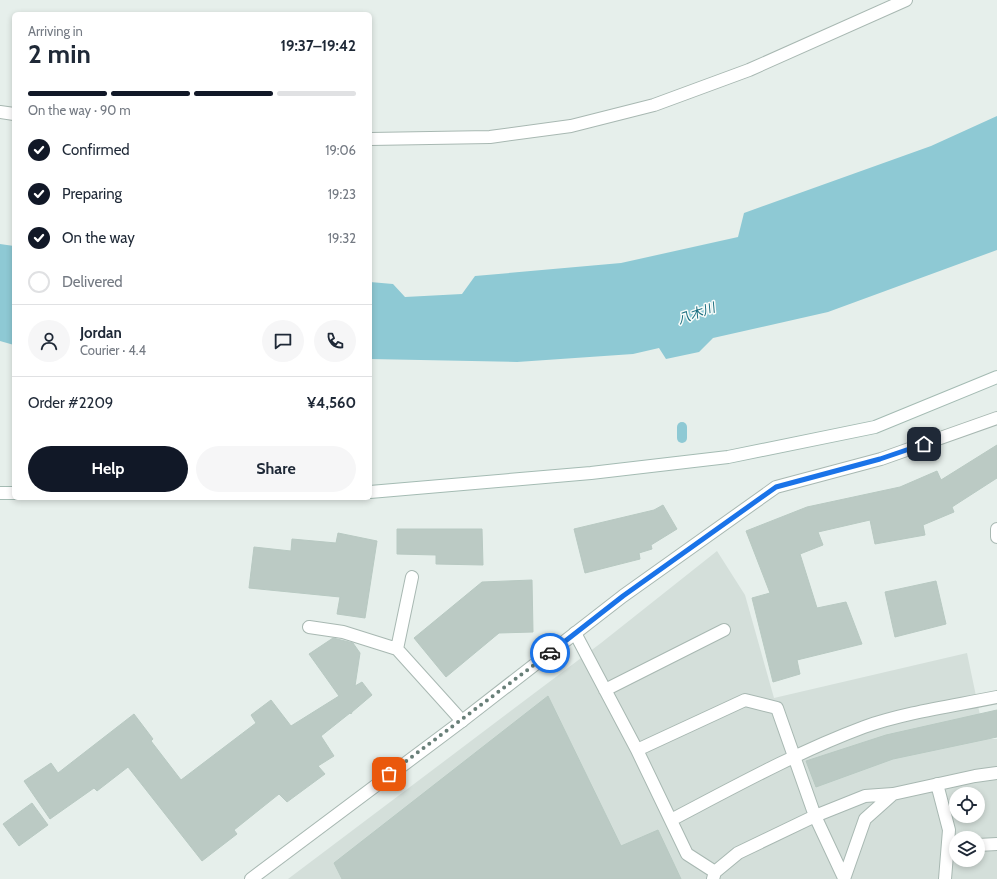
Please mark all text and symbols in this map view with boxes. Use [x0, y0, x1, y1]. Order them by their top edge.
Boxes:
text: Arriving in [28, 23, 83, 39]
text: 19:37–19:42 [281, 37, 356, 55]
text: 2 min [28, 38, 91, 70]
text: On the way · 90 m [28, 102, 131, 118]
icon: check [28, 139, 50, 161]
text: Confirmed [62, 141, 130, 159]
text: 19:06 [325, 142, 356, 158]
icon: check [28, 183, 50, 205]
text: Preparing [62, 185, 122, 203]
text: 19:23 [328, 186, 356, 202]
icon: check [28, 227, 50, 249]
text: On the way [62, 229, 135, 247]
text: 19:32 [328, 230, 356, 246]
text: Delivered [62, 273, 123, 291]
water label: 八木川 [675, 298, 719, 327]
button: person [28, 320, 70, 362]
button: chat [262, 320, 304, 362]
button: phone [314, 320, 356, 362]
text: Jordan [80, 324, 122, 342]
text: Courier · 4.4 [80, 342, 146, 358]
text: Order #2209 [28, 394, 113, 412]
text: ¥4,560 [307, 394, 356, 412]
pin [907, 427, 941, 461]
icon: home [913, 433, 935, 455]
button: Help [28, 446, 188, 492]
button: Share [196, 446, 356, 492]
courier [530, 633, 570, 673]
icon: car [539, 642, 561, 664]
pin [372, 757, 406, 791]
icon: bag [378, 763, 400, 785]
map controls [949, 787, 985, 867]
button: locate [949, 787, 985, 823]
button: layers [949, 831, 985, 867]

